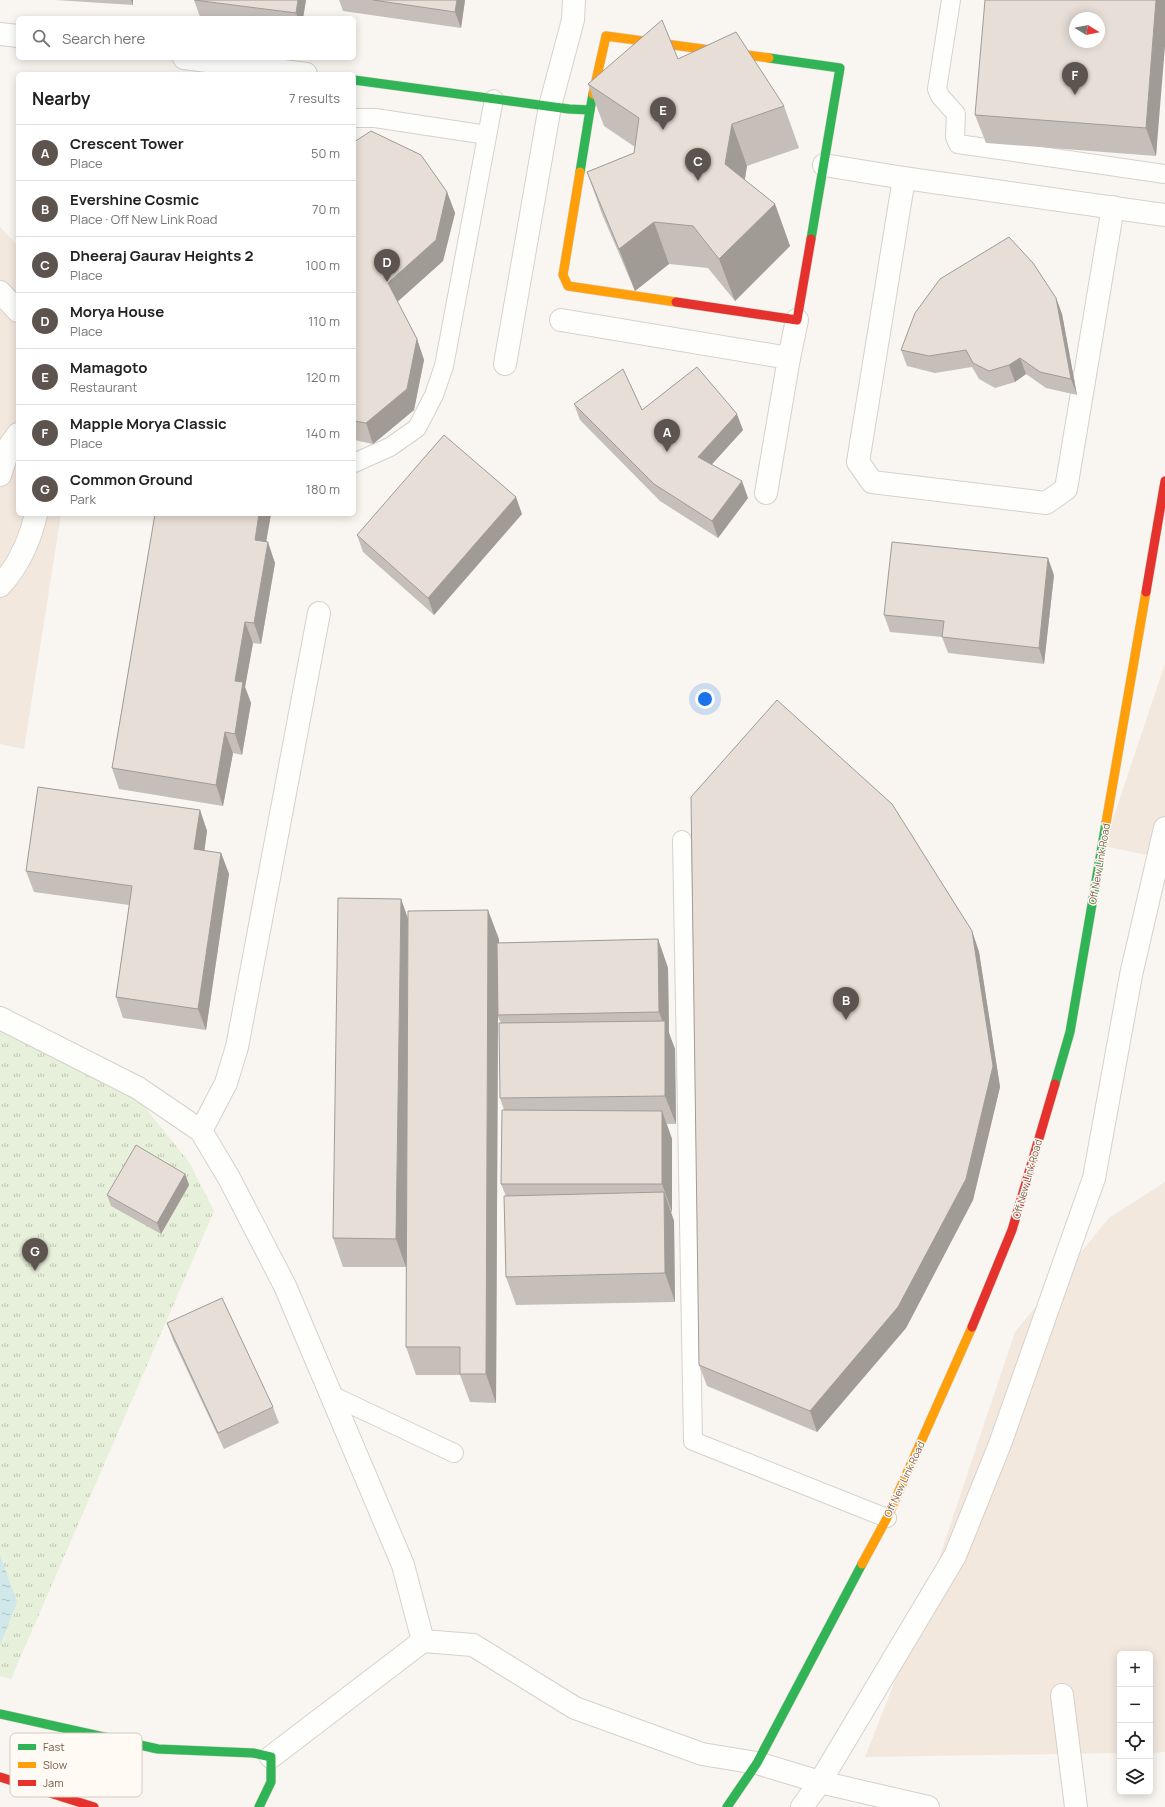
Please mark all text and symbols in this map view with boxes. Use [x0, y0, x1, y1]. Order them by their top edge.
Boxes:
north arrow [1069, 12, 1105, 48]
search box [16, 16, 356, 60]
icon: search [30, 27, 52, 49]
text: Search here [62, 28, 145, 49]
pin: F [1062, 62, 1088, 95]
text: Nearby [32, 87, 90, 110]
text: 7 results [289, 89, 340, 107]
pin: E [650, 97, 676, 130]
text: Crescent Tower [70, 133, 184, 154]
text: A [41, 144, 49, 162]
text: 50 m [311, 144, 340, 162]
pin: C [685, 148, 711, 181]
text: Place [70, 154, 103, 172]
text: Evershine Cosmic [70, 189, 199, 210]
text: B [41, 200, 49, 218]
text: 70 m [312, 200, 340, 218]
text: Place · Off New Link Road [70, 210, 218, 228]
text: Dheeraj Gaurav Heights 2 [70, 245, 253, 266]
pin: D [374, 249, 400, 282]
text: C [40, 256, 50, 274]
text: 100 m [305, 256, 340, 274]
text: Place [70, 266, 103, 284]
text: Morya House [70, 301, 164, 322]
text: D [40, 312, 50, 330]
text: 110 m [308, 312, 340, 330]
text: Place [70, 322, 103, 340]
text: Mamagoto [70, 357, 147, 378]
text: E [41, 368, 49, 386]
text: 120 m [306, 368, 340, 386]
text: Restaurant [70, 378, 137, 396]
text: Mapple Morya Classic [70, 413, 227, 434]
pin: A [654, 419, 680, 452]
text: F [42, 424, 48, 442]
text: 140 m [306, 424, 340, 442]
text: Place [70, 434, 103, 452]
text: Common Ground [70, 469, 193, 490]
text: G [40, 480, 50, 498]
text: 180 m [306, 480, 340, 498]
text: Park [70, 490, 96, 508]
your location [695, 689, 715, 709]
street label: Off New Link Road [1085, 822, 1113, 906]
pin: B [833, 987, 859, 1020]
street label: Off New Link Road [1009, 1138, 1045, 1220]
pin: G [22, 1238, 48, 1271]
street label: Off New Link Road [880, 1439, 928, 1519]
map controls [1117, 1651, 1153, 1795]
button: + [1117, 1651, 1153, 1687]
button: − [1117, 1687, 1153, 1723]
button: locate [1117, 1723, 1153, 1759]
legend [10, 1733, 142, 1797]
text: Fast [43, 1739, 65, 1754]
text: Slow [43, 1757, 68, 1772]
button: layers [1117, 1759, 1153, 1795]
text: Jam [43, 1775, 64, 1790]

